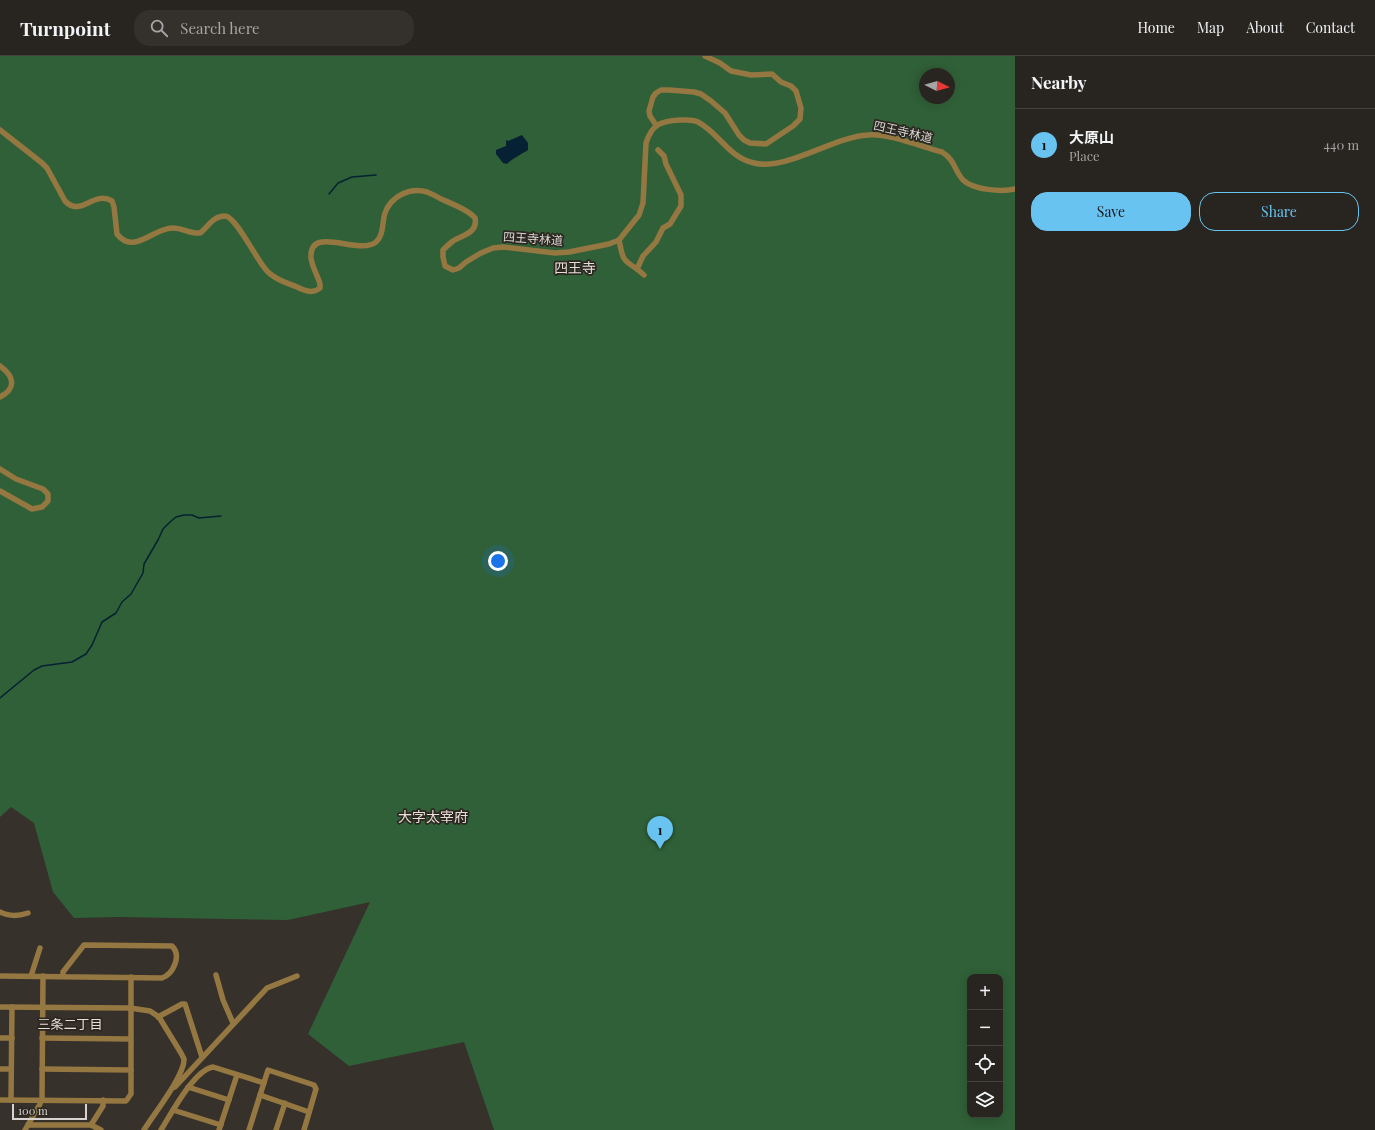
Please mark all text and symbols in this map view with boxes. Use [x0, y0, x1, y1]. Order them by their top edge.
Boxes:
search box [134, 10, 414, 46]
text: Turnpoint [20, 15, 110, 41]
icon: search [148, 17, 170, 39]
text: Search here [180, 18, 260, 38]
text: Home [1137, 18, 1175, 37]
text: Map [1197, 18, 1224, 37]
text: About [1246, 18, 1284, 37]
text: Contact [1306, 18, 1355, 37]
north arrow [919, 68, 955, 104]
text: Nearby [1031, 71, 1086, 93]
street label: 四王寺林道 [872, 116, 934, 146]
text: 大原山 [1069, 127, 1114, 147]
text: 1 [1042, 136, 1046, 153]
text: 440 m [1324, 136, 1359, 153]
text: Place [1069, 147, 1100, 164]
button: Save [1031, 192, 1191, 231]
button: Share [1199, 192, 1359, 231]
street label: 四王寺林道 [503, 228, 564, 248]
district label: 四王寺 [554, 258, 596, 277]
your location [488, 551, 508, 571]
district label: 大字太宰府 [398, 807, 468, 826]
pin: 1 [647, 816, 673, 849]
map controls [967, 974, 1003, 1118]
button: + [967, 974, 1003, 1010]
button: − [967, 1010, 1003, 1046]
district label: 三条二丁目 [37, 1015, 103, 1032]
button: locate [967, 1046, 1003, 1082]
button: layers [967, 1082, 1003, 1118]
scale bar [12, 1102, 87, 1121]
text: 100 m [18, 1103, 48, 1118]

